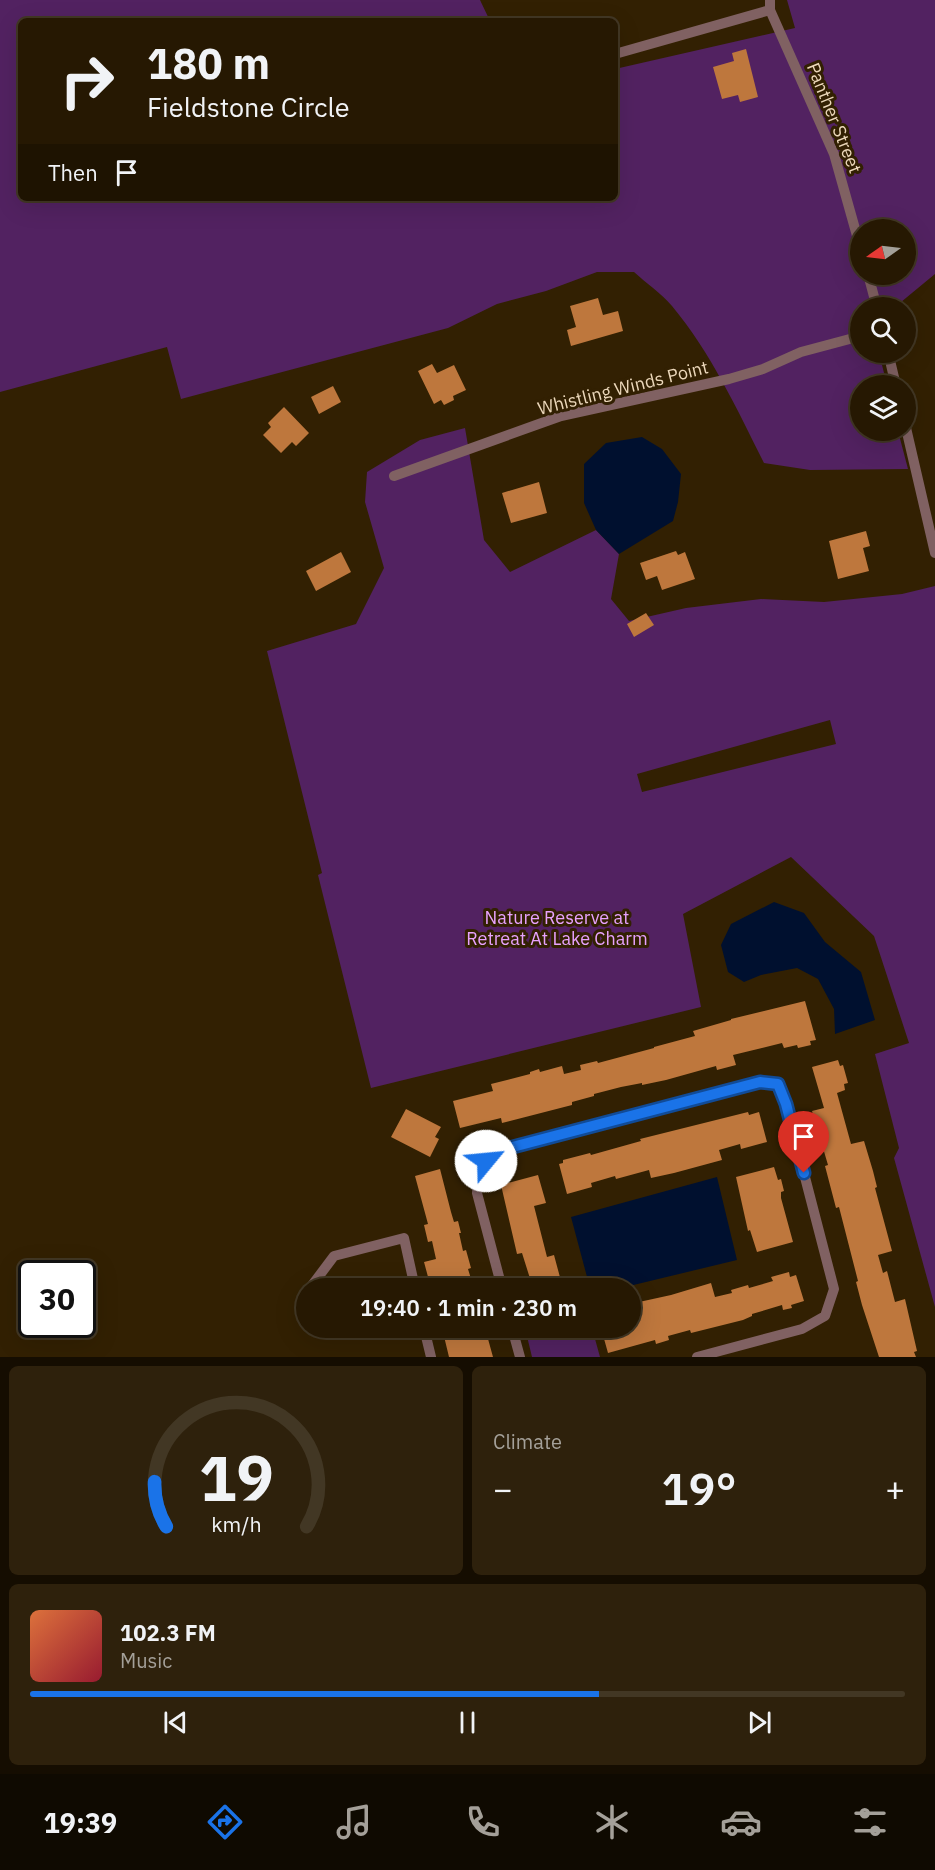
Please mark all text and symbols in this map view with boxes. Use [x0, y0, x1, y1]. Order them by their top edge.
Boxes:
text: 180 m [147, 36, 270, 91]
icon: right [48, 42, 126, 120]
street label: Panther Street [802, 59, 867, 176]
text: Fieldstone Circle [147, 89, 350, 124]
icon: arrive [110, 156, 143, 189]
text: Then [48, 158, 98, 187]
north arrow [850, 219, 916, 285]
map controls [850, 219, 916, 441]
button: search [850, 297, 916, 363]
street label: Whistling Winds Point [535, 355, 711, 420]
button: layers [850, 375, 916, 441]
park label: Nature Reserve at Retreat At Lake Charm [466, 906, 648, 950]
pin [778, 1111, 829, 1173]
icon: arrive [787, 1120, 820, 1153]
position arrow [454, 1129, 518, 1193]
speed limit sign: 30 [18, 1260, 96, 1338]
text: 19:40 · 1 min · 230 m [360, 1293, 577, 1322]
text: Climate [493, 1428, 562, 1455]
text: 19 [199, 1437, 273, 1518]
text: 19° [661, 1459, 737, 1517]
text: − [493, 1467, 513, 1510]
text: + [885, 1467, 905, 1510]
text: km/h [211, 1511, 261, 1539]
text: 102.3 FM [120, 1618, 216, 1647]
text: Music [120, 1647, 172, 1674]
icon: previous [159, 1706, 192, 1739]
icon: pause [451, 1706, 484, 1739]
icon: next [743, 1706, 776, 1739]
icon: directions [204, 1801, 246, 1843]
icon: music [333, 1801, 375, 1843]
icon: phone [462, 1801, 504, 1843]
icon: climate [591, 1801, 633, 1843]
icon: car [720, 1801, 762, 1843]
icon: filters [849, 1801, 891, 1843]
text: 19:39 [44, 1805, 117, 1840]

